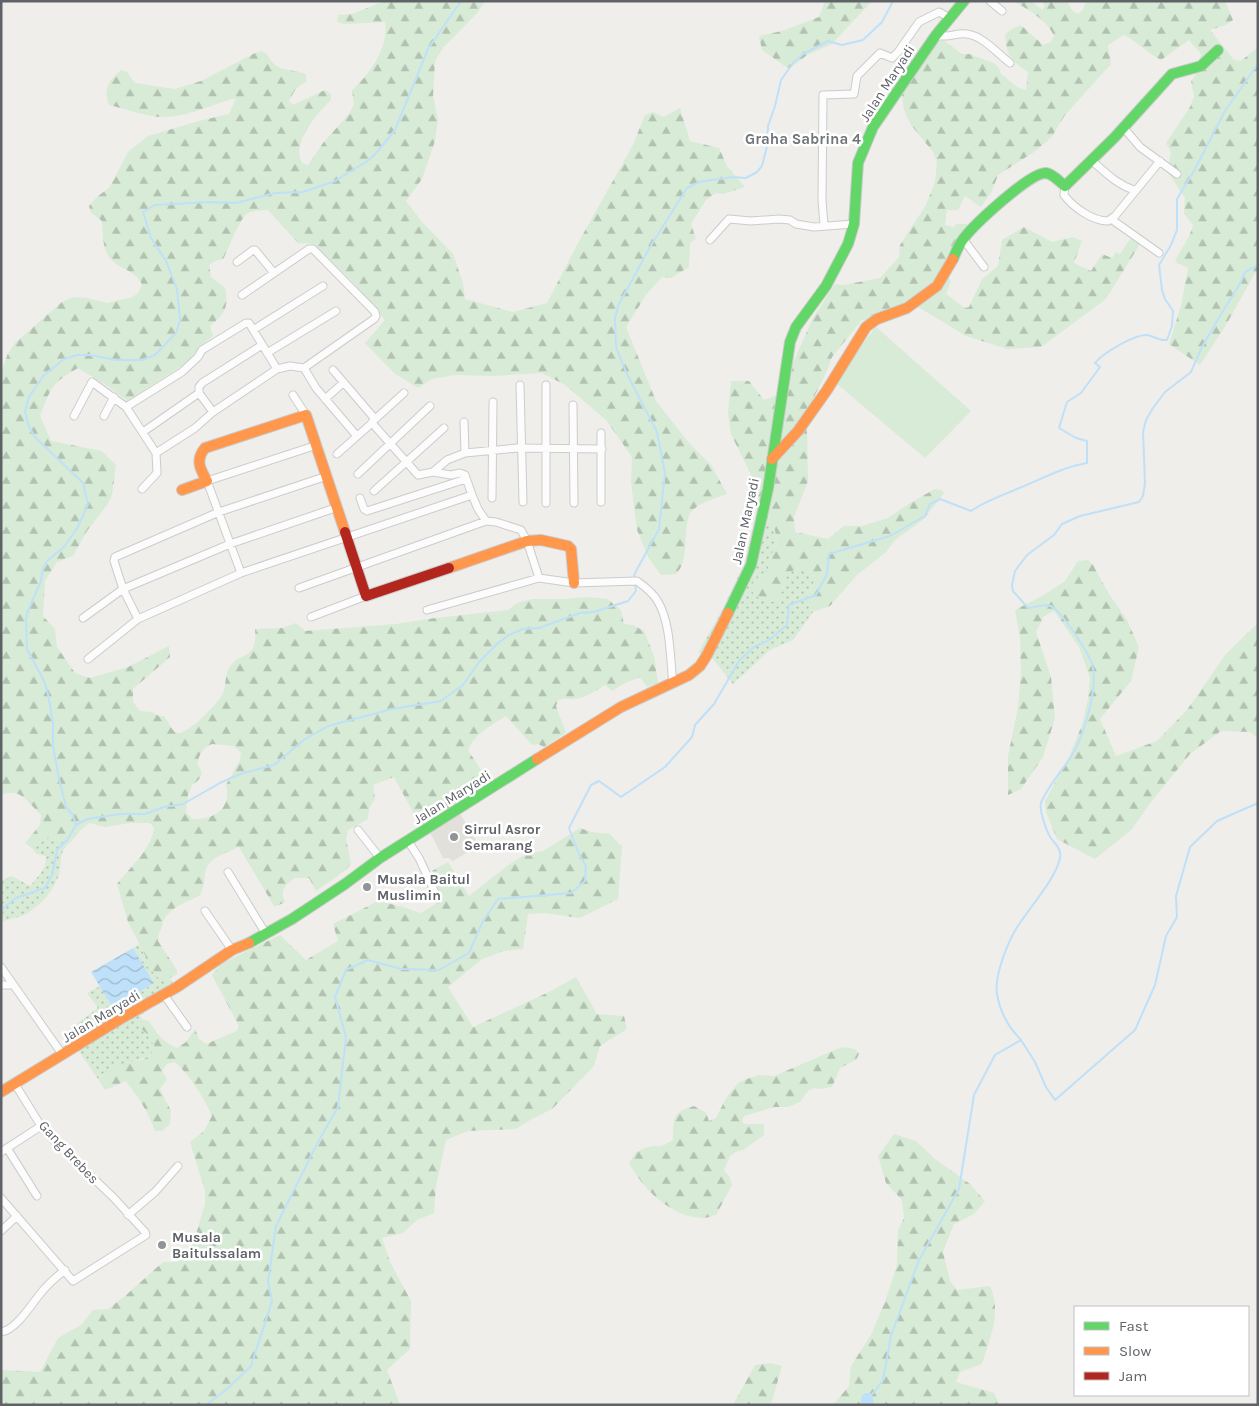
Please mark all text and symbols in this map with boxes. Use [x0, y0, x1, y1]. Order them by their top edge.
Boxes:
street label: Jalan Maryadi [856, 42, 919, 125]
district label: Graha Sabrina 4 [745, 130, 861, 148]
street label: Jalan Maryadi [728, 476, 763, 566]
street label: Jalan Maryadi [410, 767, 494, 828]
place label: Sirrul Asror Semarang [464, 821, 541, 854]
marker: Sirrul Asror Semarang [448, 831, 460, 843]
place label: Musala Baitul Muslimin [377, 871, 470, 904]
marker: Musala Baitul Muslimin [361, 881, 373, 893]
street label: Jalan Maryadi [59, 986, 143, 1046]
street label: Gang Brebes [35, 1117, 102, 1187]
place label: Musala Baitulssalam [172, 1229, 261, 1262]
marker: Musala Baitulssalam [156, 1239, 168, 1251]
legend [1074, 1306, 1249, 1396]
text: Fast [1119, 1317, 1149, 1335]
text: Slow [1119, 1342, 1151, 1360]
text: Jam [1119, 1367, 1147, 1385]

